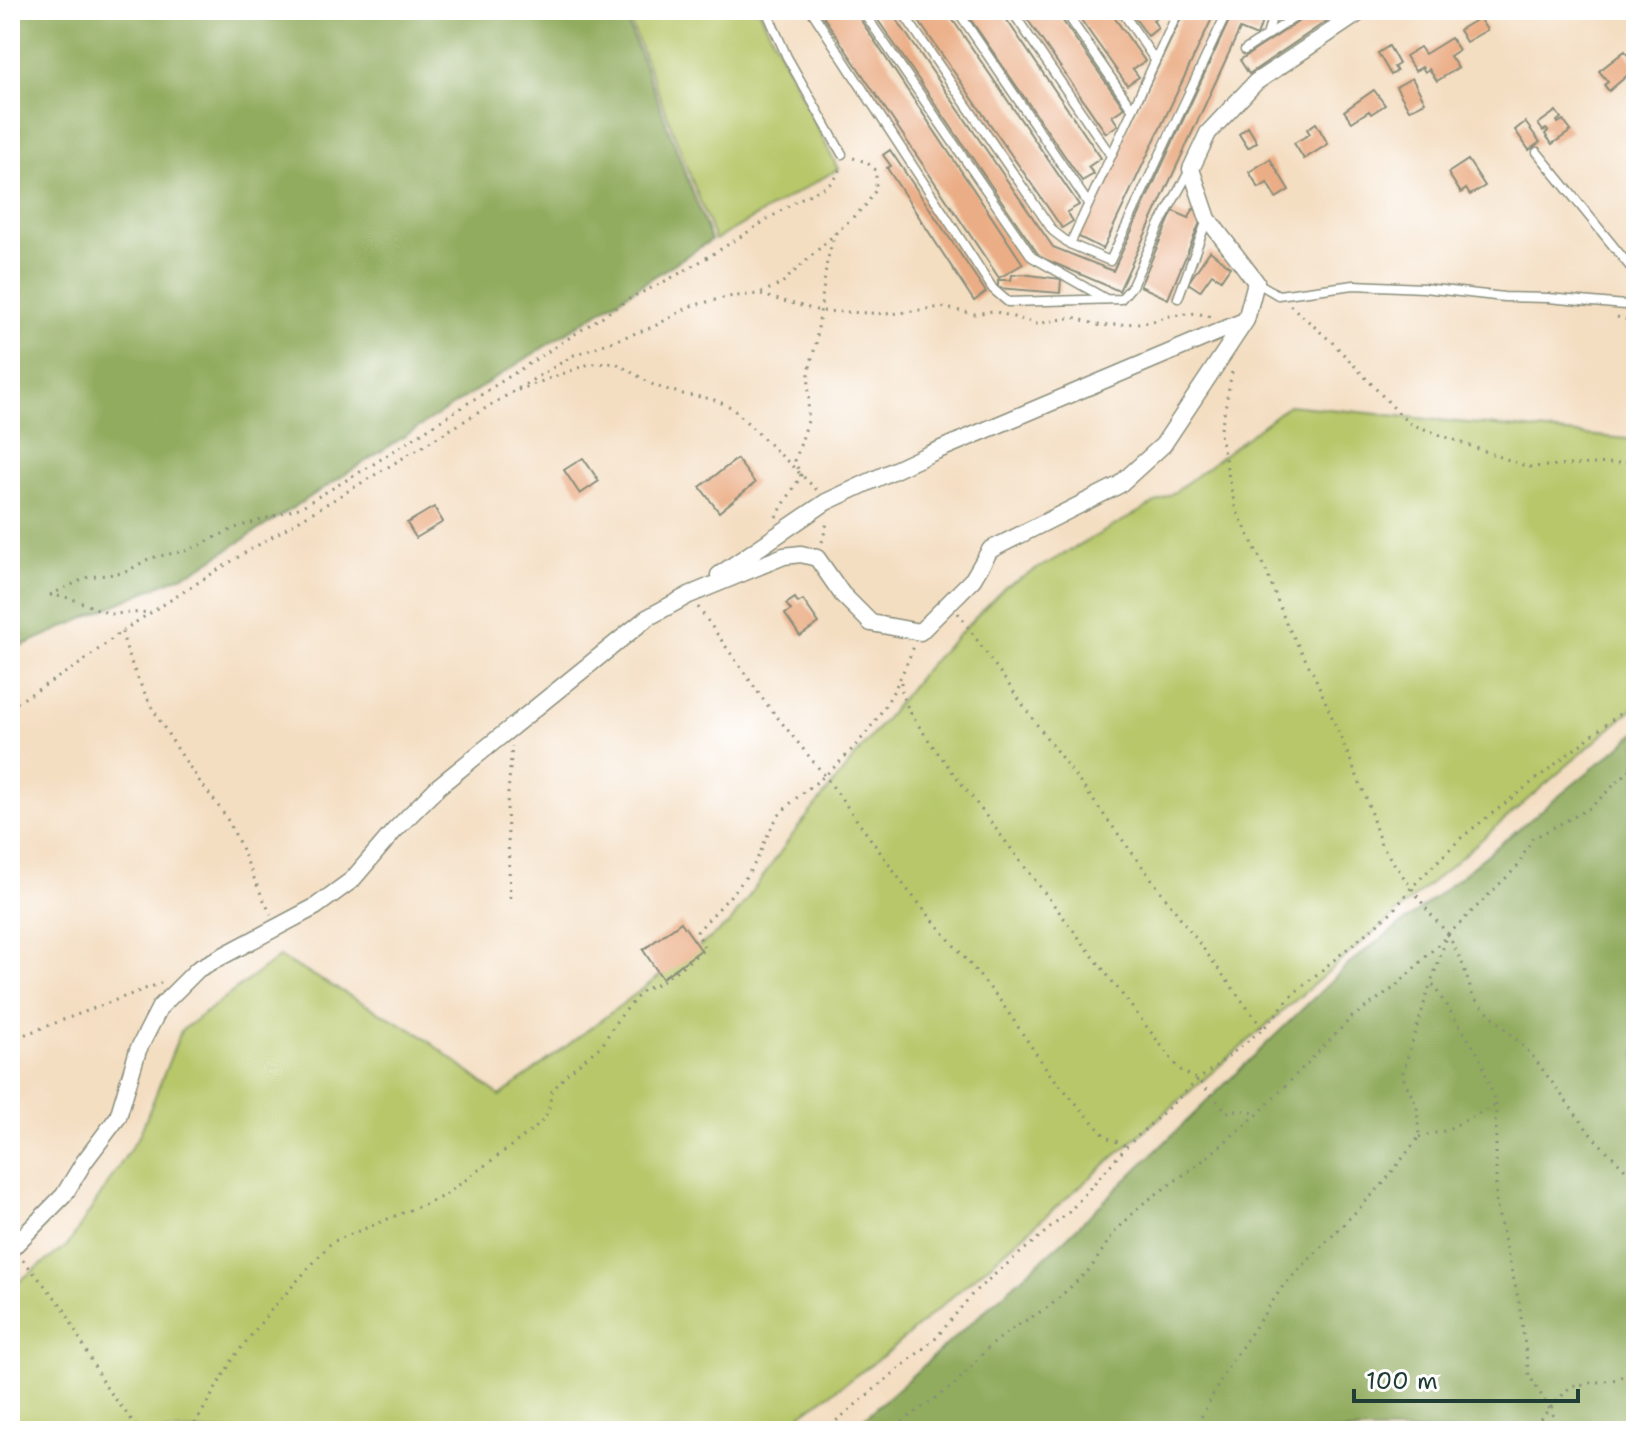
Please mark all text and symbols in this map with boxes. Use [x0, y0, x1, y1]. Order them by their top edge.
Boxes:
scale bar [1354, 1353, 1578, 1403]
text: 100 m [1366, 1365, 1438, 1397]

